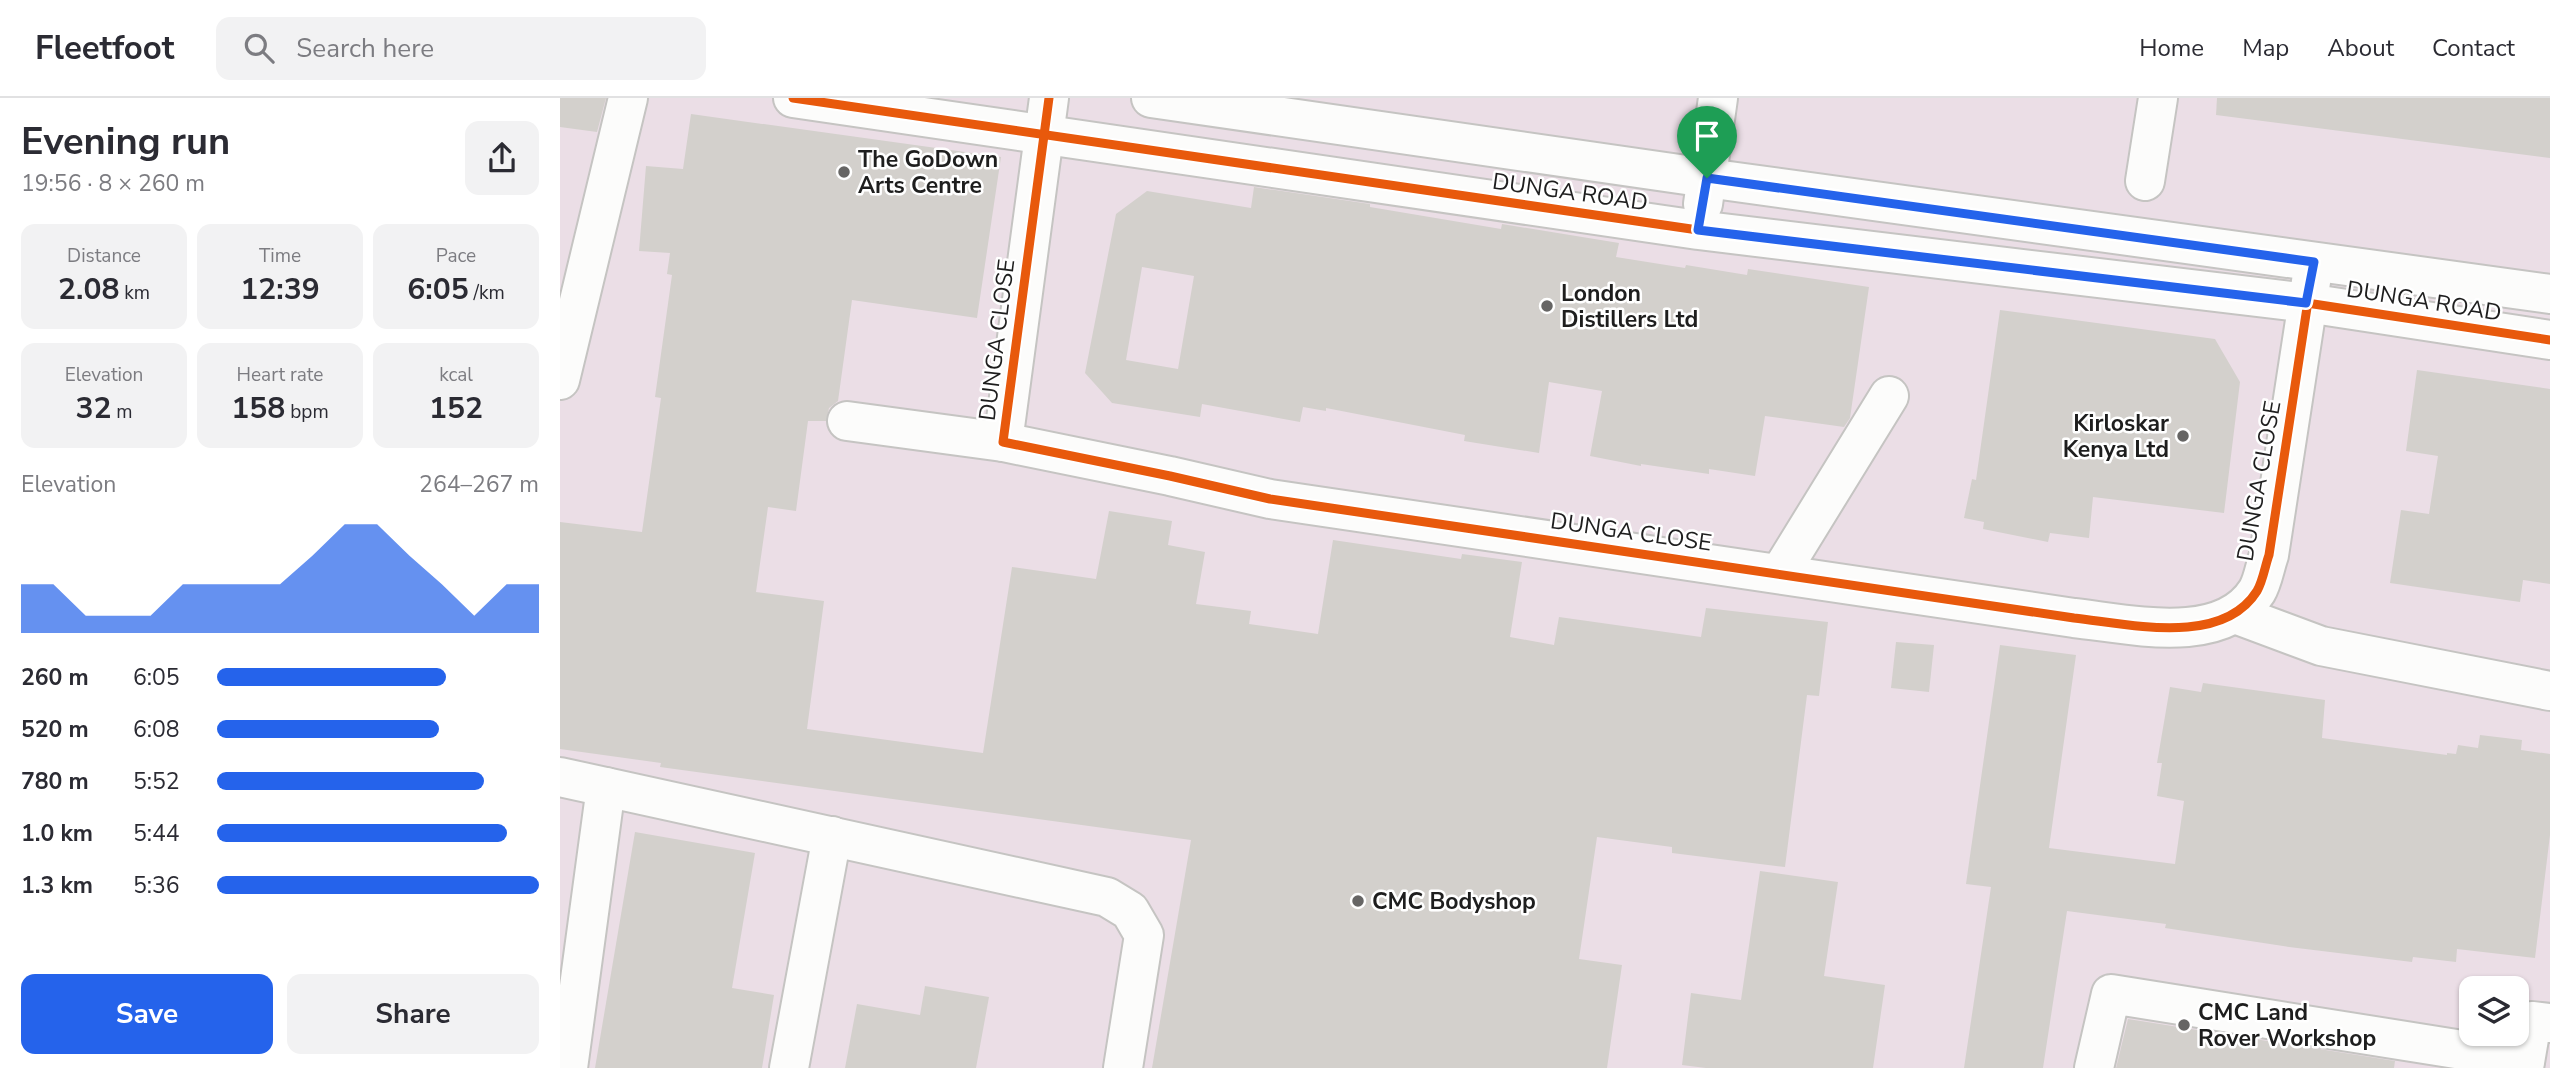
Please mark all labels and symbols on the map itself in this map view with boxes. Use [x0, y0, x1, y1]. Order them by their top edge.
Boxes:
pin [1677, 106, 1737, 178]
place label: The GoDown Arts Centre [858, 144, 998, 201]
marker: The GoDown Arts Centre [836, 164, 852, 180]
street label: DUNGA ROAD [1490, 166, 1650, 218]
street label: DUNGA CLOSE [972, 257, 1022, 423]
street label: DUNGA ROAD [2344, 273, 2504, 329]
place label: London Distillers Ltd [1561, 278, 1698, 335]
marker: London Distillers Ltd [1539, 298, 1555, 314]
street label: DUNGA CLOSE [2230, 398, 2288, 564]
place label: Kirloskar Kenya Ltd [2063, 408, 2169, 465]
marker: Kirloskar Kenya Ltd [2175, 428, 2191, 444]
street label: DUNGA CLOSE [1548, 505, 1714, 559]
place label: CMC Bodyshop [1372, 886, 1536, 917]
marker: CMC Bodyshop [1350, 893, 1366, 909]
place label: CMC Land Rover Workshop [2198, 997, 2376, 1054]
marker: CMC Land Rover Workshop [2176, 1017, 2192, 1033]

